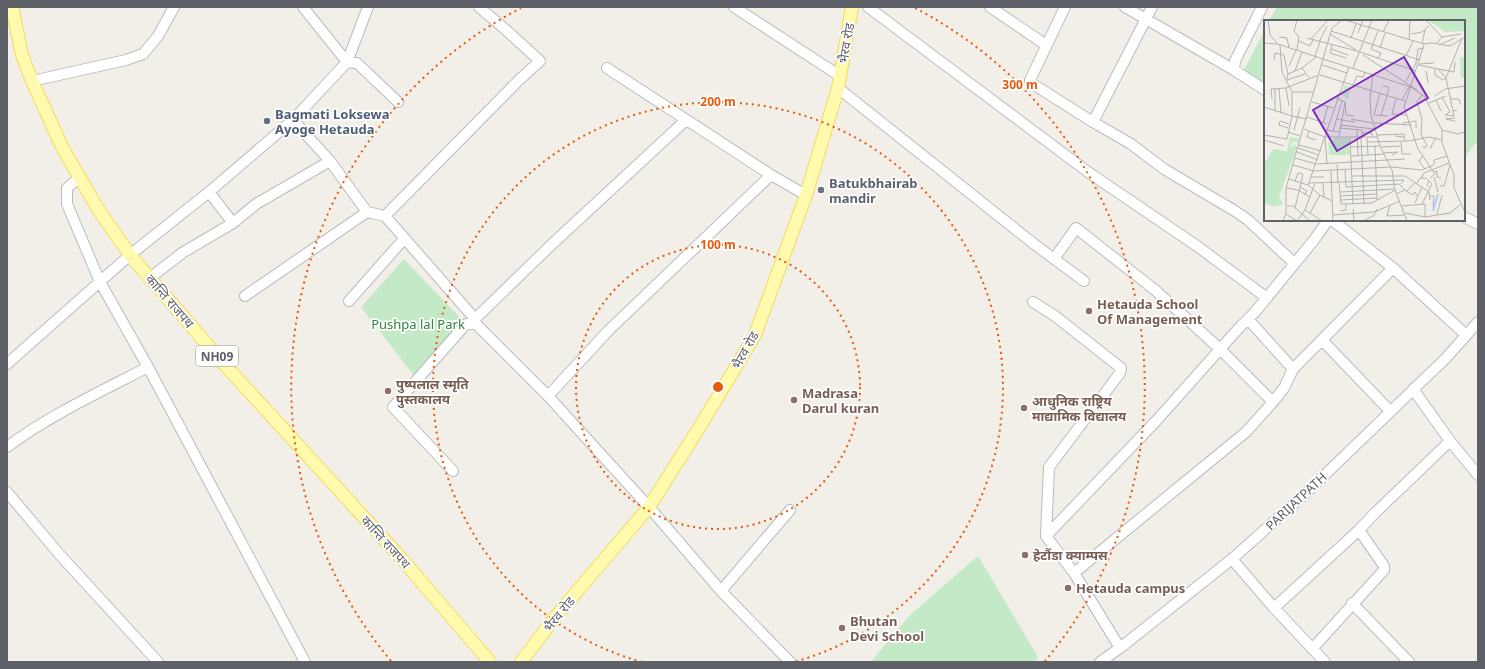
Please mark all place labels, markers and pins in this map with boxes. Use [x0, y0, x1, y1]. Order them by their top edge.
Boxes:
place label: Bagmati Loksewa Ayoge Hetauda [275, 105, 389, 138]
marker: Bagmati Loksewa Ayoge Hetauda [262, 116, 272, 126]
place label: Batukbhairab mandir [829, 174, 917, 207]
marker: Batukbhairab mandir [816, 185, 826, 195]
place label: Hetauda School Of Management [1097, 295, 1203, 328]
marker: Hetauda School Of Management [1084, 306, 1094, 316]
place label: पुष्पलाल स्मृति पुस्तकालय [396, 375, 469, 409]
centre of rings [711, 380, 725, 394]
place label: Madrasa Darul kuran [802, 384, 879, 417]
marker: पुष्पलाल स्मृति पुस्तकालय [383, 386, 393, 396]
place label: आधुनिक राष्ट्रिय माद्यामिक विद्यालय [1032, 392, 1127, 425]
marker: Madrasa Darul kuran [789, 395, 799, 405]
marker: आधुनिक राष्ट्रिय माद्यामिक विद्यालय [1019, 403, 1029, 413]
place label: हेटौंडा क्याम्पस [1033, 546, 1108, 564]
marker: हेटौंडा क्याम्पस [1020, 550, 1030, 560]
place label: Hetauda campus [1076, 579, 1185, 597]
marker: Hetauda campus [1063, 583, 1073, 593]
place label: Bhutan Devi School [850, 612, 924, 645]
marker: Bhutan Devi School [837, 623, 847, 633]

